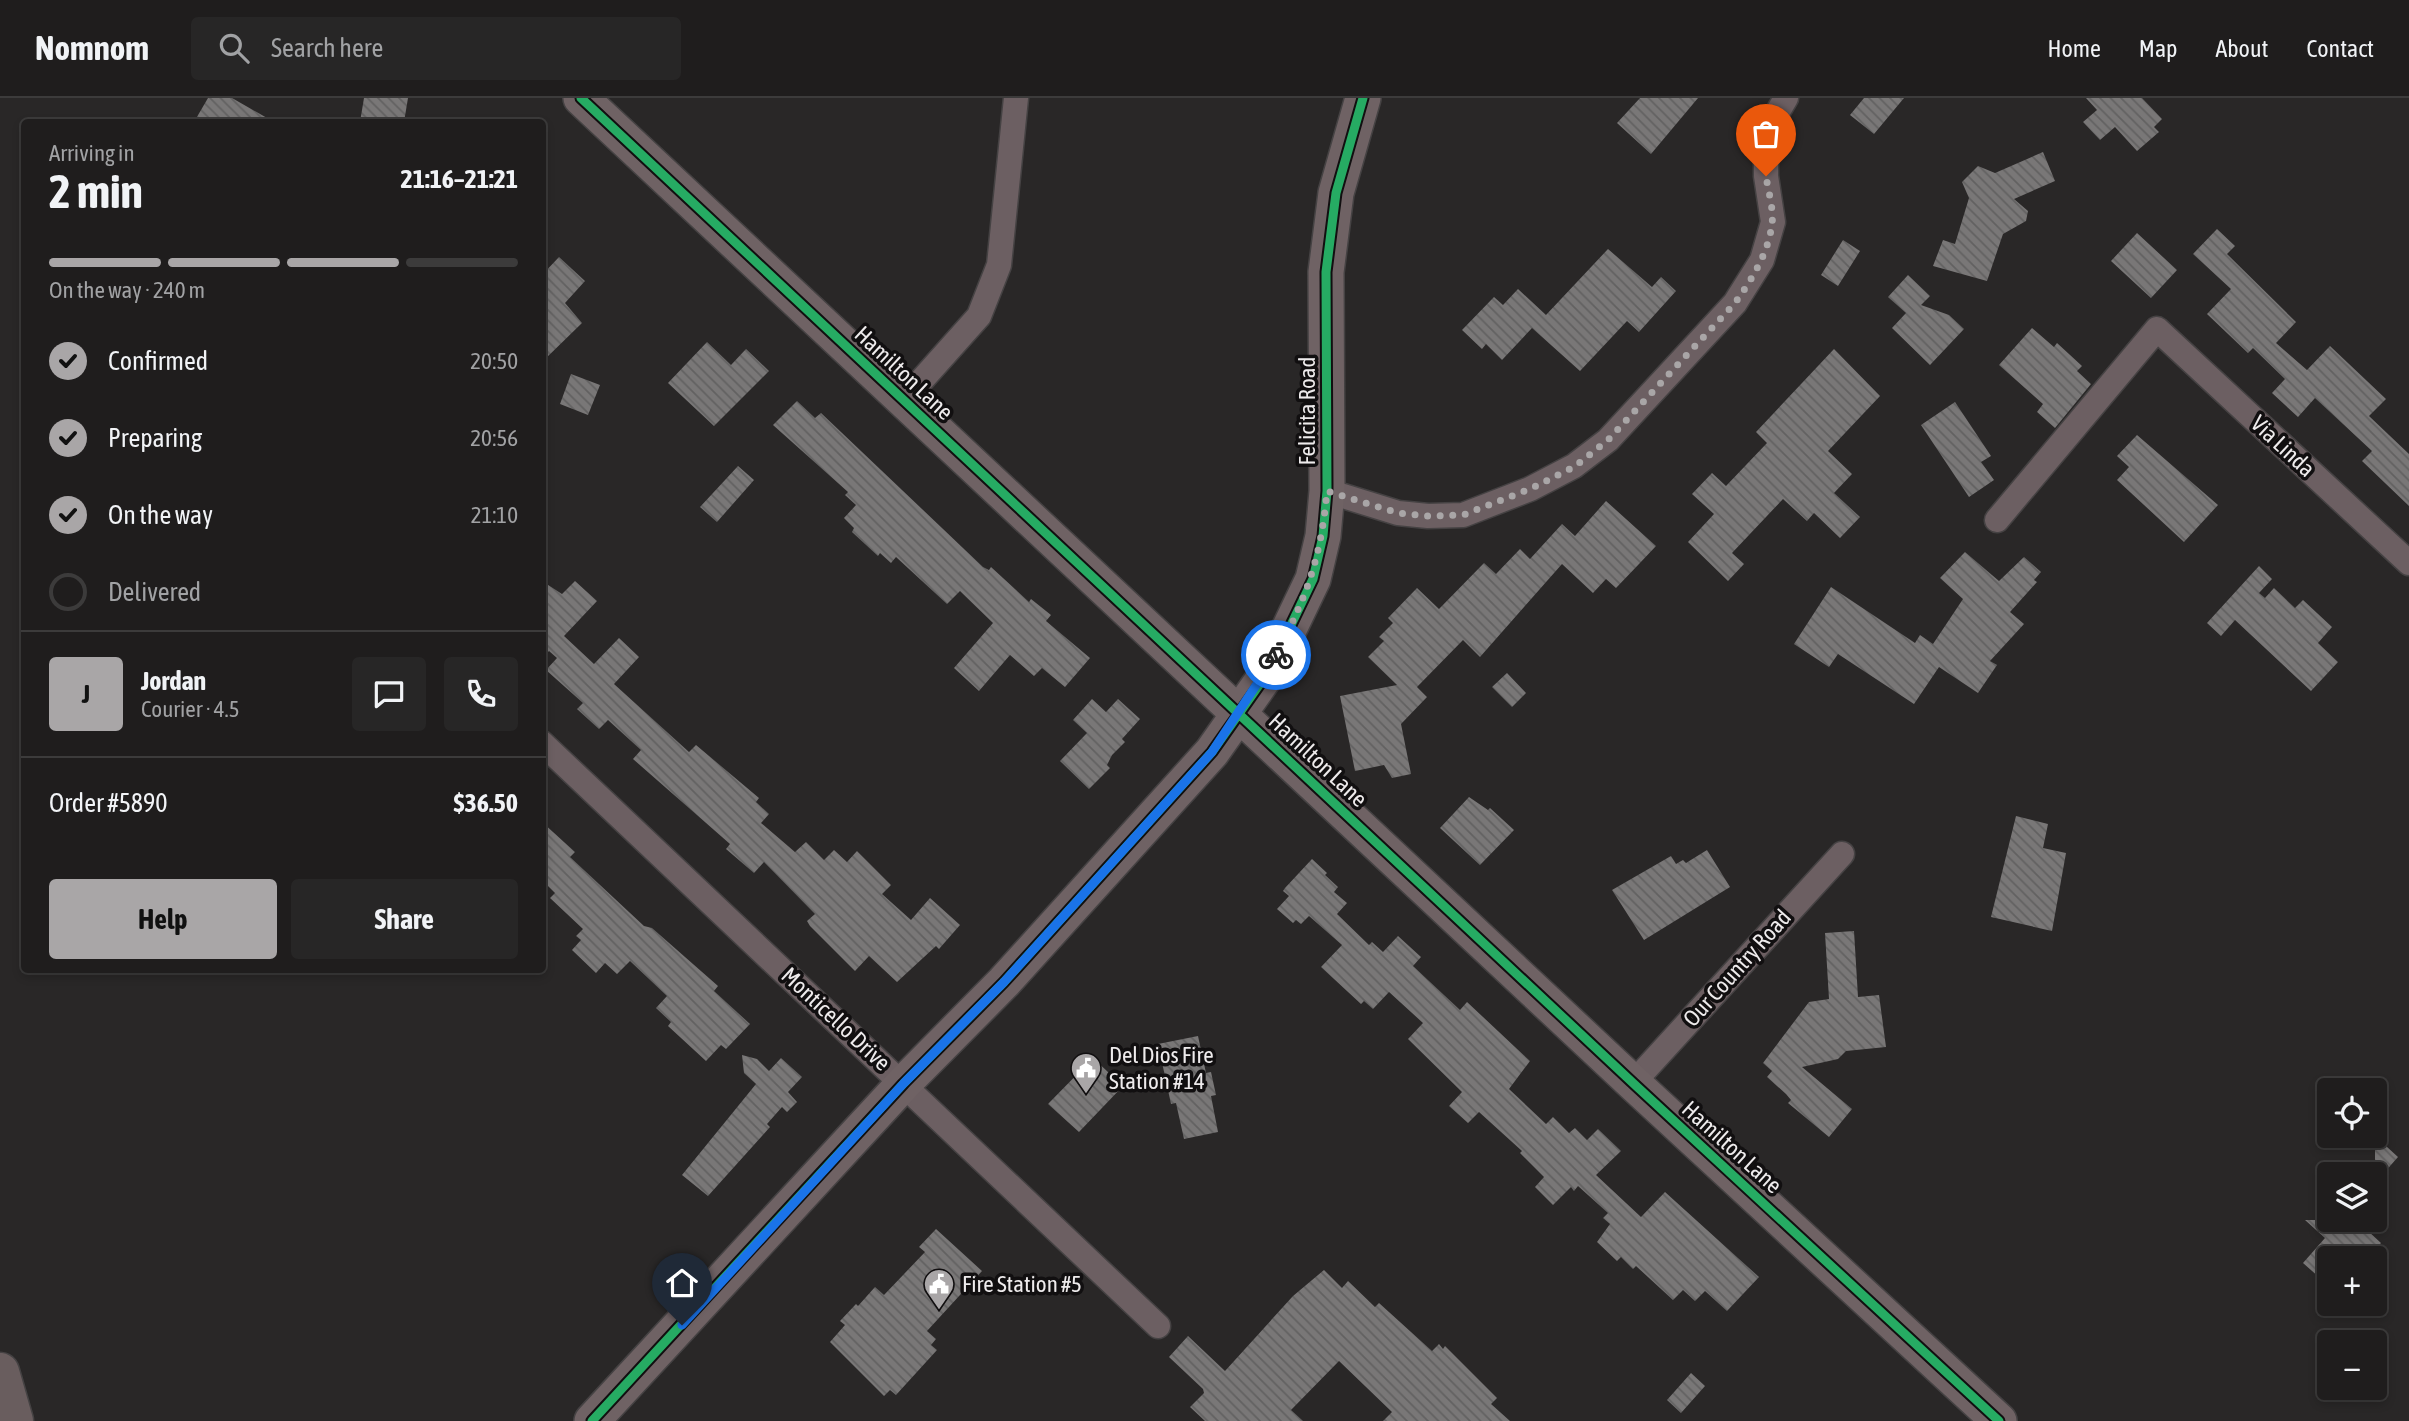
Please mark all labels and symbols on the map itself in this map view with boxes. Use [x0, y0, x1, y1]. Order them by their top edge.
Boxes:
pin [1736, 104, 1796, 176]
street label: Hamilton Lane [850, 321, 958, 425]
street label: Felicita Road [1294, 357, 1320, 465]
street label: Via Linda [2246, 410, 2320, 482]
courier [1241, 620, 1311, 690]
street label: Hamilton Lane [1264, 708, 1372, 812]
street label: Our Country Road [1678, 904, 1796, 1032]
street label: Monticello Drive [776, 962, 896, 1076]
place label: Del Dios Fire Station #14 [1109, 1042, 1214, 1094]
public building icon: Del Dios Fire Station #14 [1069, 1051, 1103, 1095]
street label: Hamilton Lane [1677, 1096, 1787, 1198]
pin [652, 1253, 712, 1325]
public building icon: Fire Station #5 [922, 1267, 956, 1311]
place label: Fire Station #5 [962, 1271, 1082, 1297]

